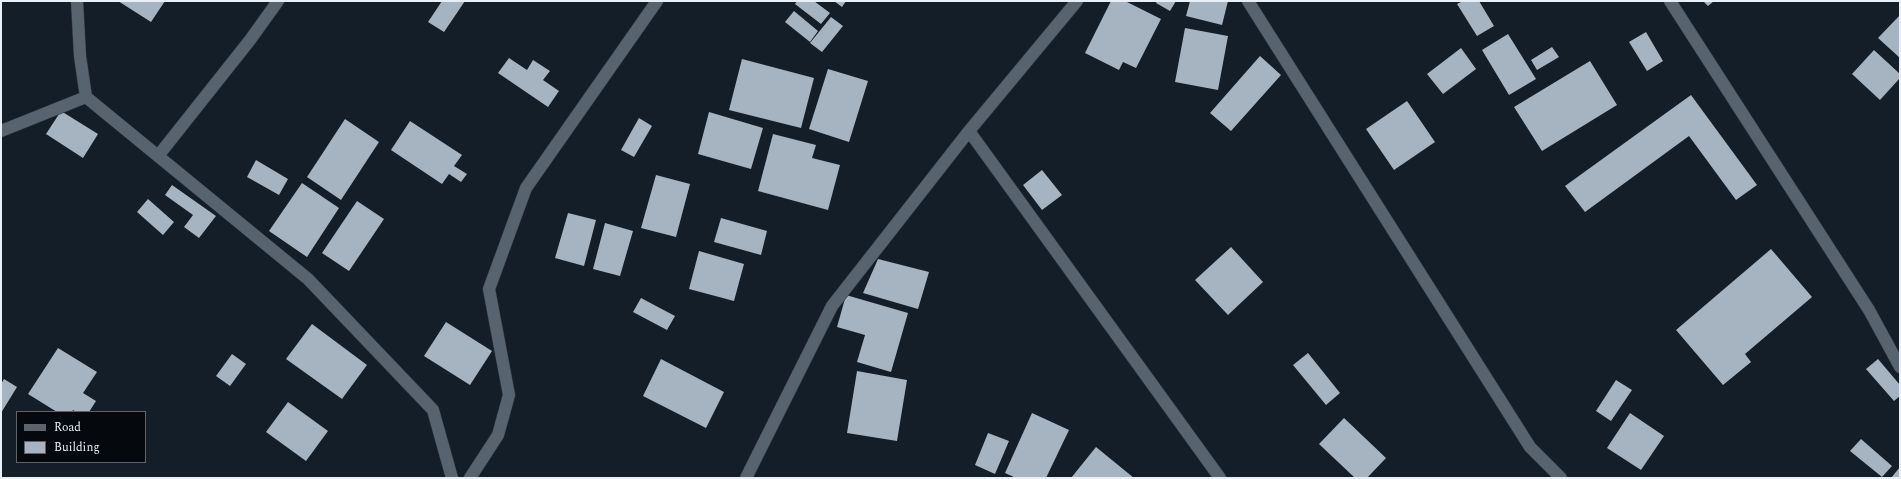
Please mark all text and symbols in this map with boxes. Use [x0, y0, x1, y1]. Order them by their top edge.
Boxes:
legend [16, 411, 146, 463]
text: Road [54, 418, 81, 437]
text: Building [54, 438, 100, 457]

